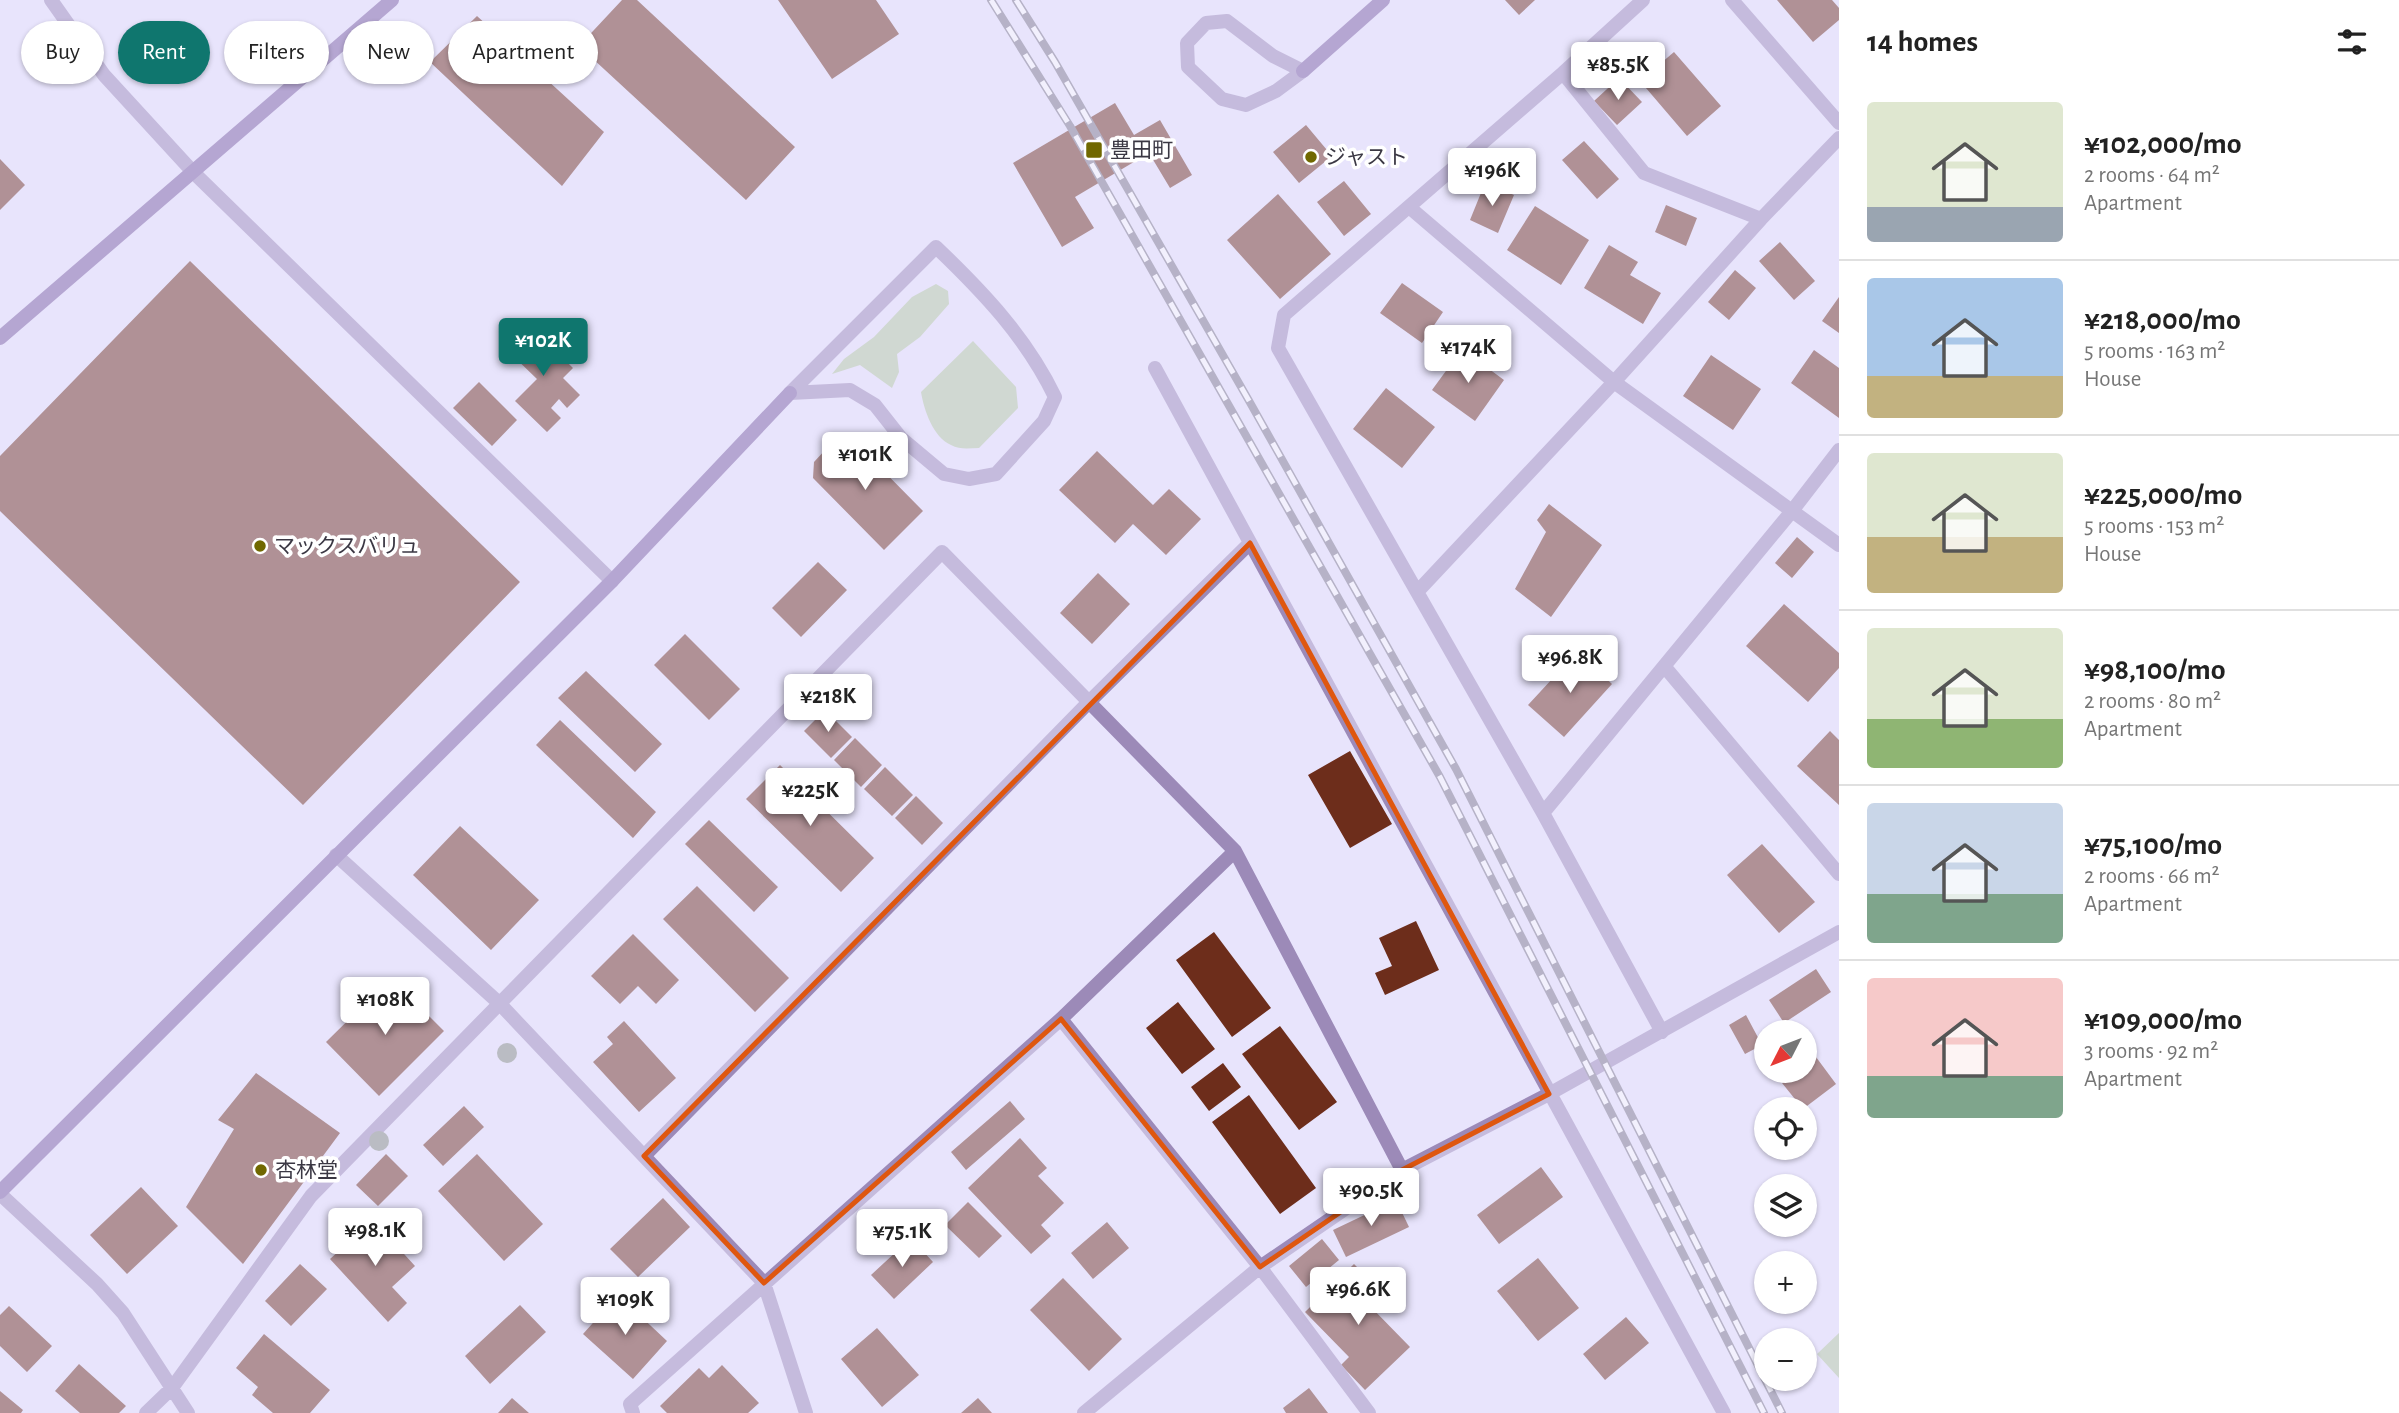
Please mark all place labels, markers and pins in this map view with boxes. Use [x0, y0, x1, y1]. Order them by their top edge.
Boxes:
pin: ¥85.5K [1561, 42, 1675, 102]
place label: 豊田町 [1110, 139, 1173, 161]
marker: 豊田町 [1084, 140, 1104, 160]
place label: ジャスト [1325, 147, 1408, 168]
pin: ¥196K [1443, 148, 1541, 208]
marker: ジャスト [1303, 149, 1319, 165]
pin: ¥102K [494, 318, 592, 378]
pin: ¥174K [1419, 326, 1517, 385]
pin: ¥101K [816, 433, 914, 492]
place label: マックスバリュ [274, 535, 420, 557]
marker: マックスバリュ [252, 538, 268, 554]
pin: ¥96.8K [1513, 636, 1627, 695]
pin: ¥218K [779, 674, 877, 734]
pin: ¥225K [761, 768, 859, 828]
pin: ¥108K [336, 978, 434, 1037]
place label: 杏林堂 [275, 1159, 338, 1181]
marker: 杏林堂 [253, 1162, 269, 1178]
pin: ¥90.5K [1314, 1168, 1428, 1228]
pin: ¥98.1K [318, 1208, 432, 1268]
pin: ¥75.1K [845, 1210, 959, 1269]
pin: ¥96.6K [1301, 1268, 1415, 1327]
pin: ¥109K [576, 1278, 674, 1337]

